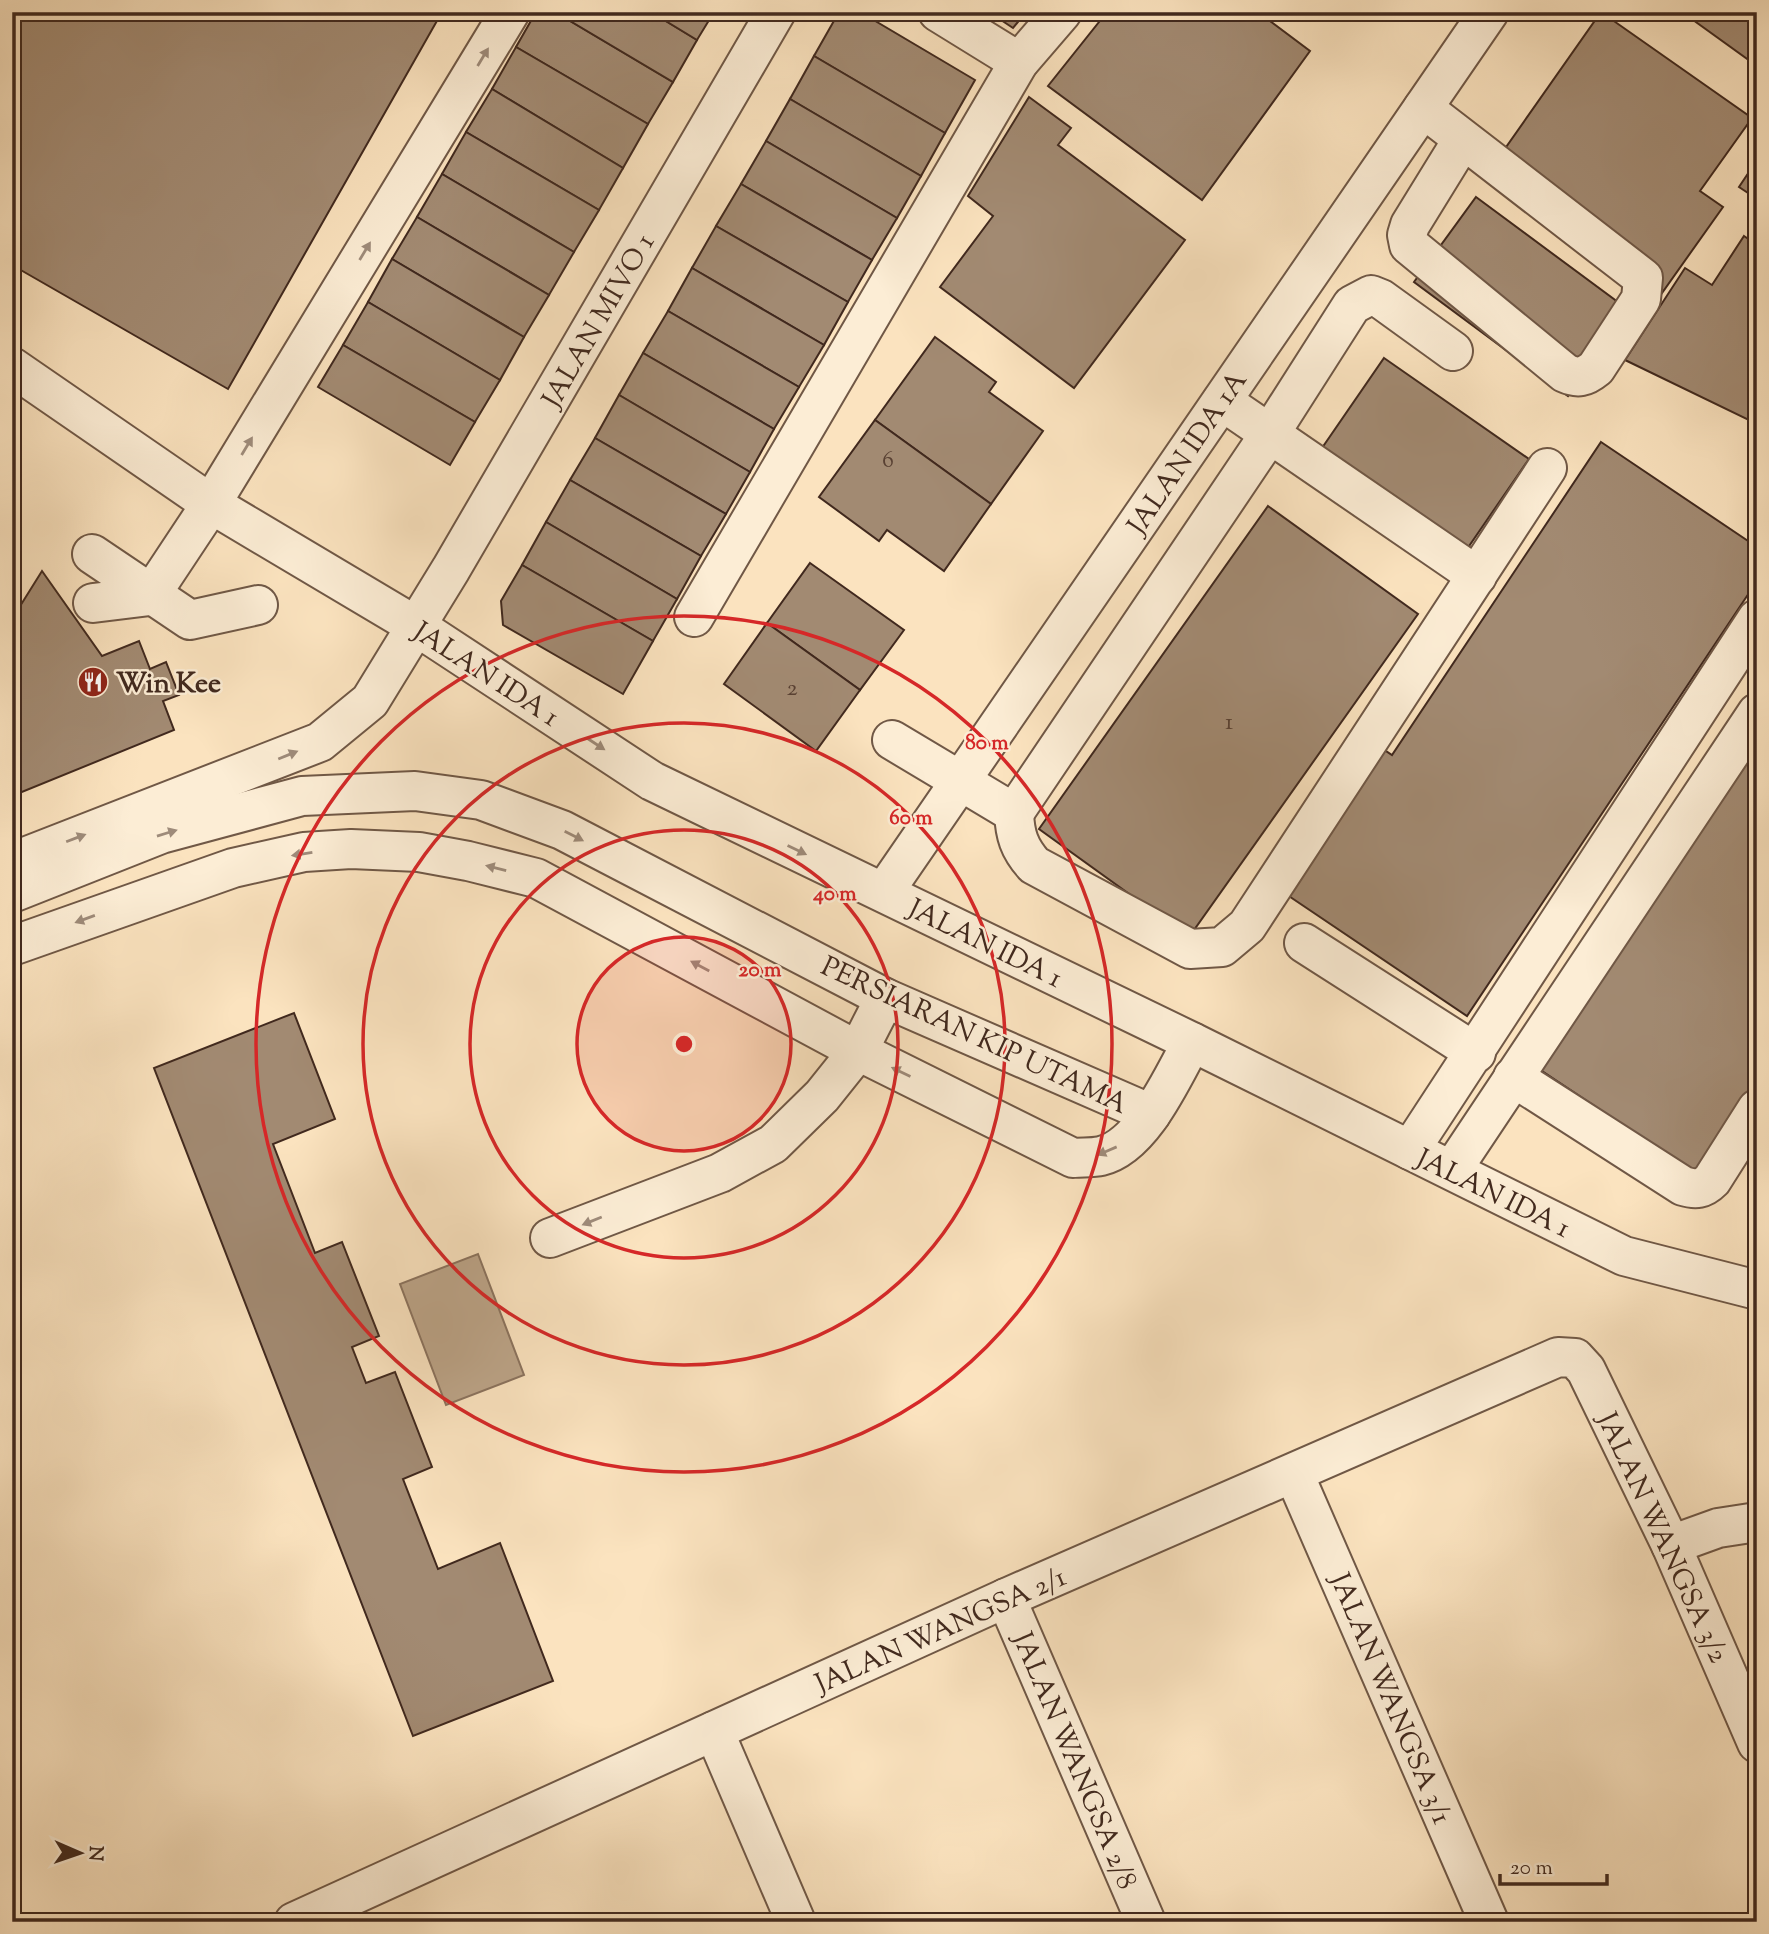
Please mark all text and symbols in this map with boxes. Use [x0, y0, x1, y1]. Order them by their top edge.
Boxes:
one-way arrow [476, 47, 489, 66]
street label: JALAN MIVO 1 [533, 227, 666, 418]
one-way arrow [358, 242, 371, 261]
street label: JALAN IDA 1A [1118, 364, 1258, 545]
one-way arrow [240, 436, 253, 455]
house number: 6 [882, 444, 894, 478]
street label: JALAN IDA 1 [403, 612, 566, 738]
restaurant icon: Win Kee [76, 665, 110, 699]
place label: Win Kee [116, 665, 221, 705]
house number: 2 [786, 672, 798, 706]
house number: 1 [1225, 706, 1233, 740]
text: 80 m [965, 729, 1009, 759]
one-way arrow [586, 738, 606, 751]
one-way arrow [278, 750, 299, 761]
text: 60 m [889, 804, 933, 834]
one-way arrow [157, 827, 178, 838]
one-way arrow [564, 831, 584, 842]
one-way arrow [66, 832, 87, 843]
one-way arrow [787, 845, 807, 856]
one-way arrow [291, 848, 313, 859]
one-way arrow [485, 862, 507, 873]
text: 40 m [812, 880, 857, 910]
street label: JALAN IDA 1 [899, 889, 1069, 999]
one-way arrow [74, 914, 95, 925]
street label: PERSIARAN KIP UTAMA [814, 948, 1134, 1126]
text: 20 m [739, 956, 782, 986]
one-way arrow [690, 960, 710, 972]
centre of rings [672, 1032, 696, 1056]
one-way arrow [891, 1067, 911, 1078]
street label: JALAN IDA 1 [1407, 1139, 1577, 1249]
one-way arrow [1096, 1146, 1117, 1157]
one-way arrow [582, 1215, 603, 1226]
street label: JALAN WANGSA 3/2 [1585, 1405, 1737, 1670]
street label: JALAN WANGSA 2/1 [808, 1558, 1073, 1706]
street label: JALAN WANGSA 3/1 [1317, 1566, 1460, 1831]
street label: JALAN WANGSA 2/8 [1000, 1625, 1146, 1896]
north arrow [46, 1818, 116, 1888]
scale bar [1500, 1843, 1606, 1887]
text: N [81, 1845, 108, 1862]
text: 20 m [1510, 1854, 1553, 1884]

